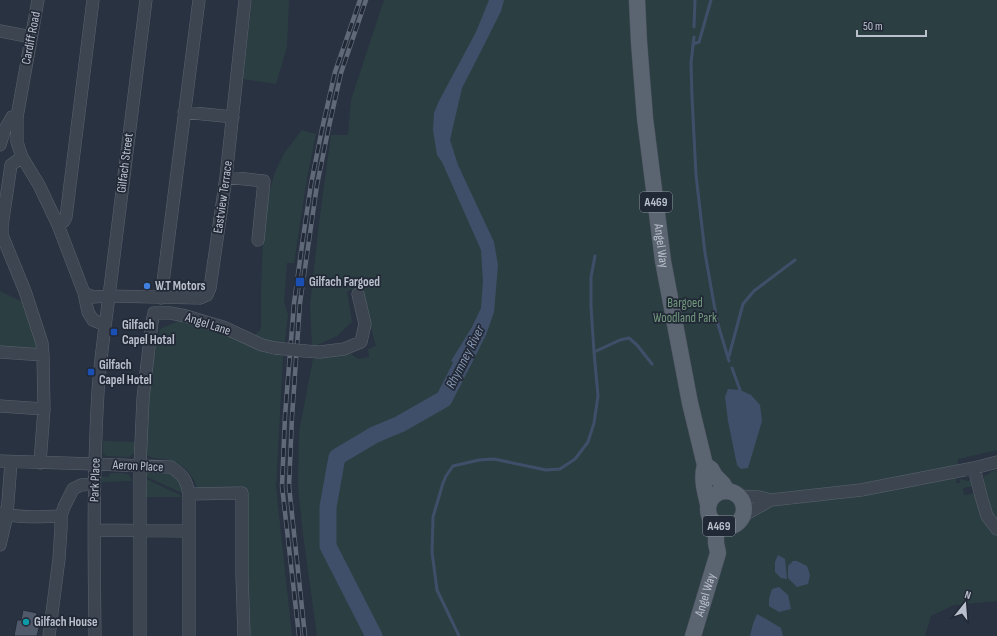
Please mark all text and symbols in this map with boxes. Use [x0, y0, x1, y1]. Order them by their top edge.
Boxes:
street label: Cardiff Road [18, 10, 44, 66]
scale bar [857, 12, 926, 38]
text: 50 m [863, 19, 883, 34]
street label: Gilfach Street [113, 132, 137, 194]
street label: Eastview Terrace [210, 160, 236, 234]
road number: A469 [640, 192, 672, 212]
street label: Angel Way [650, 222, 672, 269]
place label: Gilfach Fargoed [309, 274, 380, 290]
marker: Gilfach Fargoed [294, 276, 306, 288]
place label: W.T Motors [155, 278, 206, 294]
marker: W.T Motors [142, 281, 152, 291]
park label: Bargoed Woodland Park [653, 295, 717, 326]
street label: Angel Lane [182, 309, 233, 339]
place label: Gilfach Capel Hotal [122, 317, 175, 348]
water label: Rhymney River [442, 322, 489, 391]
marker: Gilfach Capel Hotal [109, 327, 119, 337]
place label: Gilfach Capel Hotel [99, 357, 152, 388]
marker: Gilfach Capel Hotel [86, 367, 96, 377]
street label: Aeron Place [111, 457, 164, 475]
street label: Park Place [86, 458, 104, 502]
road number: A469 [703, 516, 735, 536]
street label: Angel Way [691, 571, 719, 619]
north arrow [945, 584, 985, 624]
text: N [963, 588, 973, 602]
place label: Gilfach House [34, 614, 98, 630]
marker: Gilfach House [21, 617, 31, 627]

